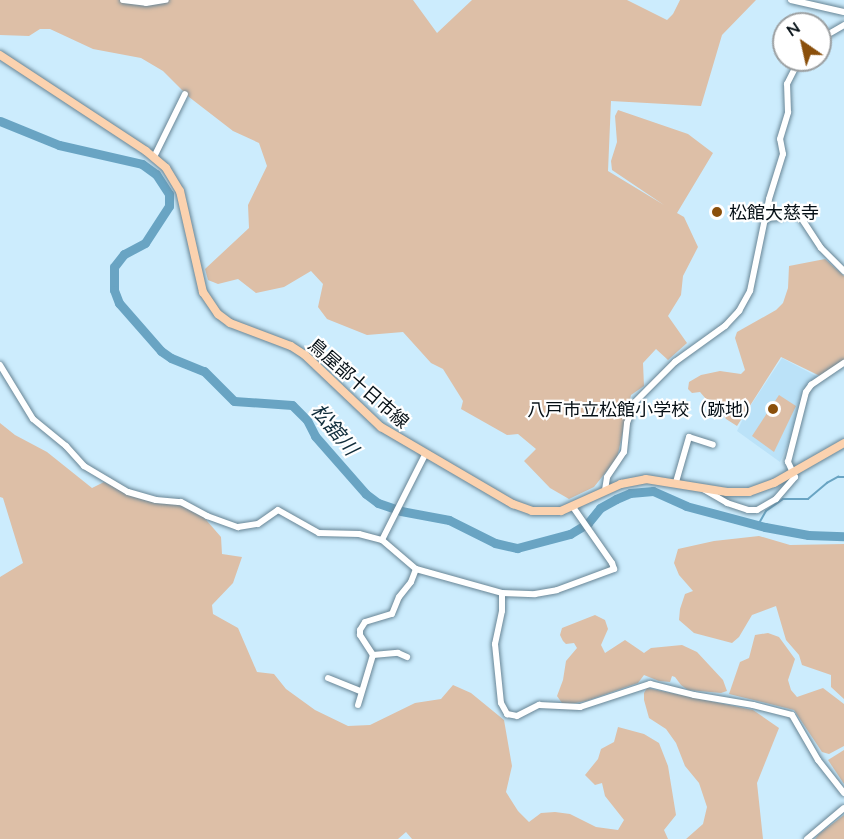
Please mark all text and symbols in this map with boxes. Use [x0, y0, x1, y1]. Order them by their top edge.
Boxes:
north arrow [772, 12, 832, 72]
text: N [782, 17, 803, 40]
place label: 松館大慈寺 [729, 201, 819, 223]
marker: 松館大慈寺 [710, 205, 724, 219]
street label: 鳥屋部十日市線 [304, 334, 414, 432]
water label: 松舘川 [307, 398, 363, 460]
place label: 八戸市立松館小学校（跡地） [527, 398, 761, 420]
marker: 八戸市立松館小学校（跡地） [766, 402, 780, 416]

